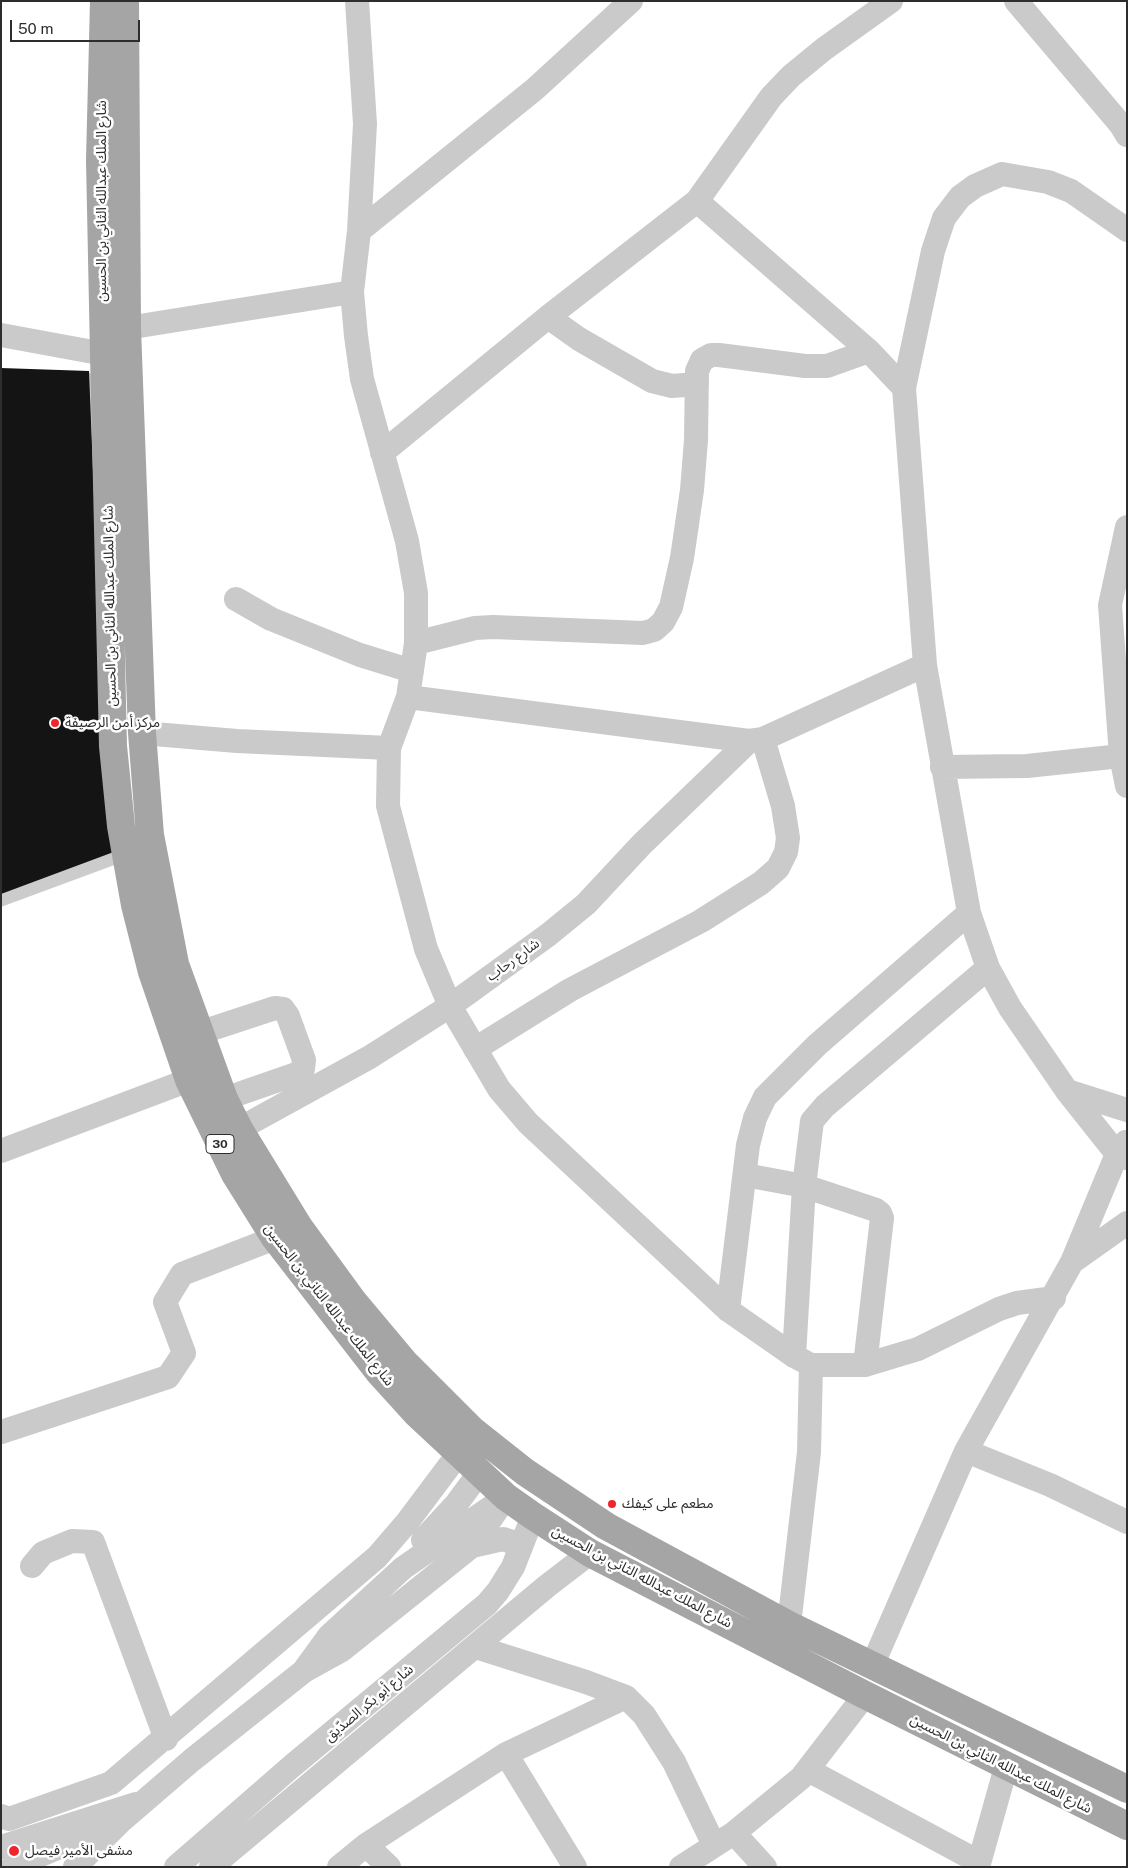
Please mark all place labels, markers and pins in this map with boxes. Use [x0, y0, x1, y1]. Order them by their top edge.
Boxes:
place label: مركز أمن الرصيفة [65, 715, 160, 731]
marker: مركز أمن الرصيفة [49, 717, 61, 729]
place label: مطعم على كيفك [622, 1496, 714, 1512]
marker: مطعم على كيفك [606, 1498, 618, 1510]
place label: مشفى الأمير فيصل [25, 1843, 133, 1859]
marker: مشفى الأمير فيصل [7, 1844, 21, 1858]

